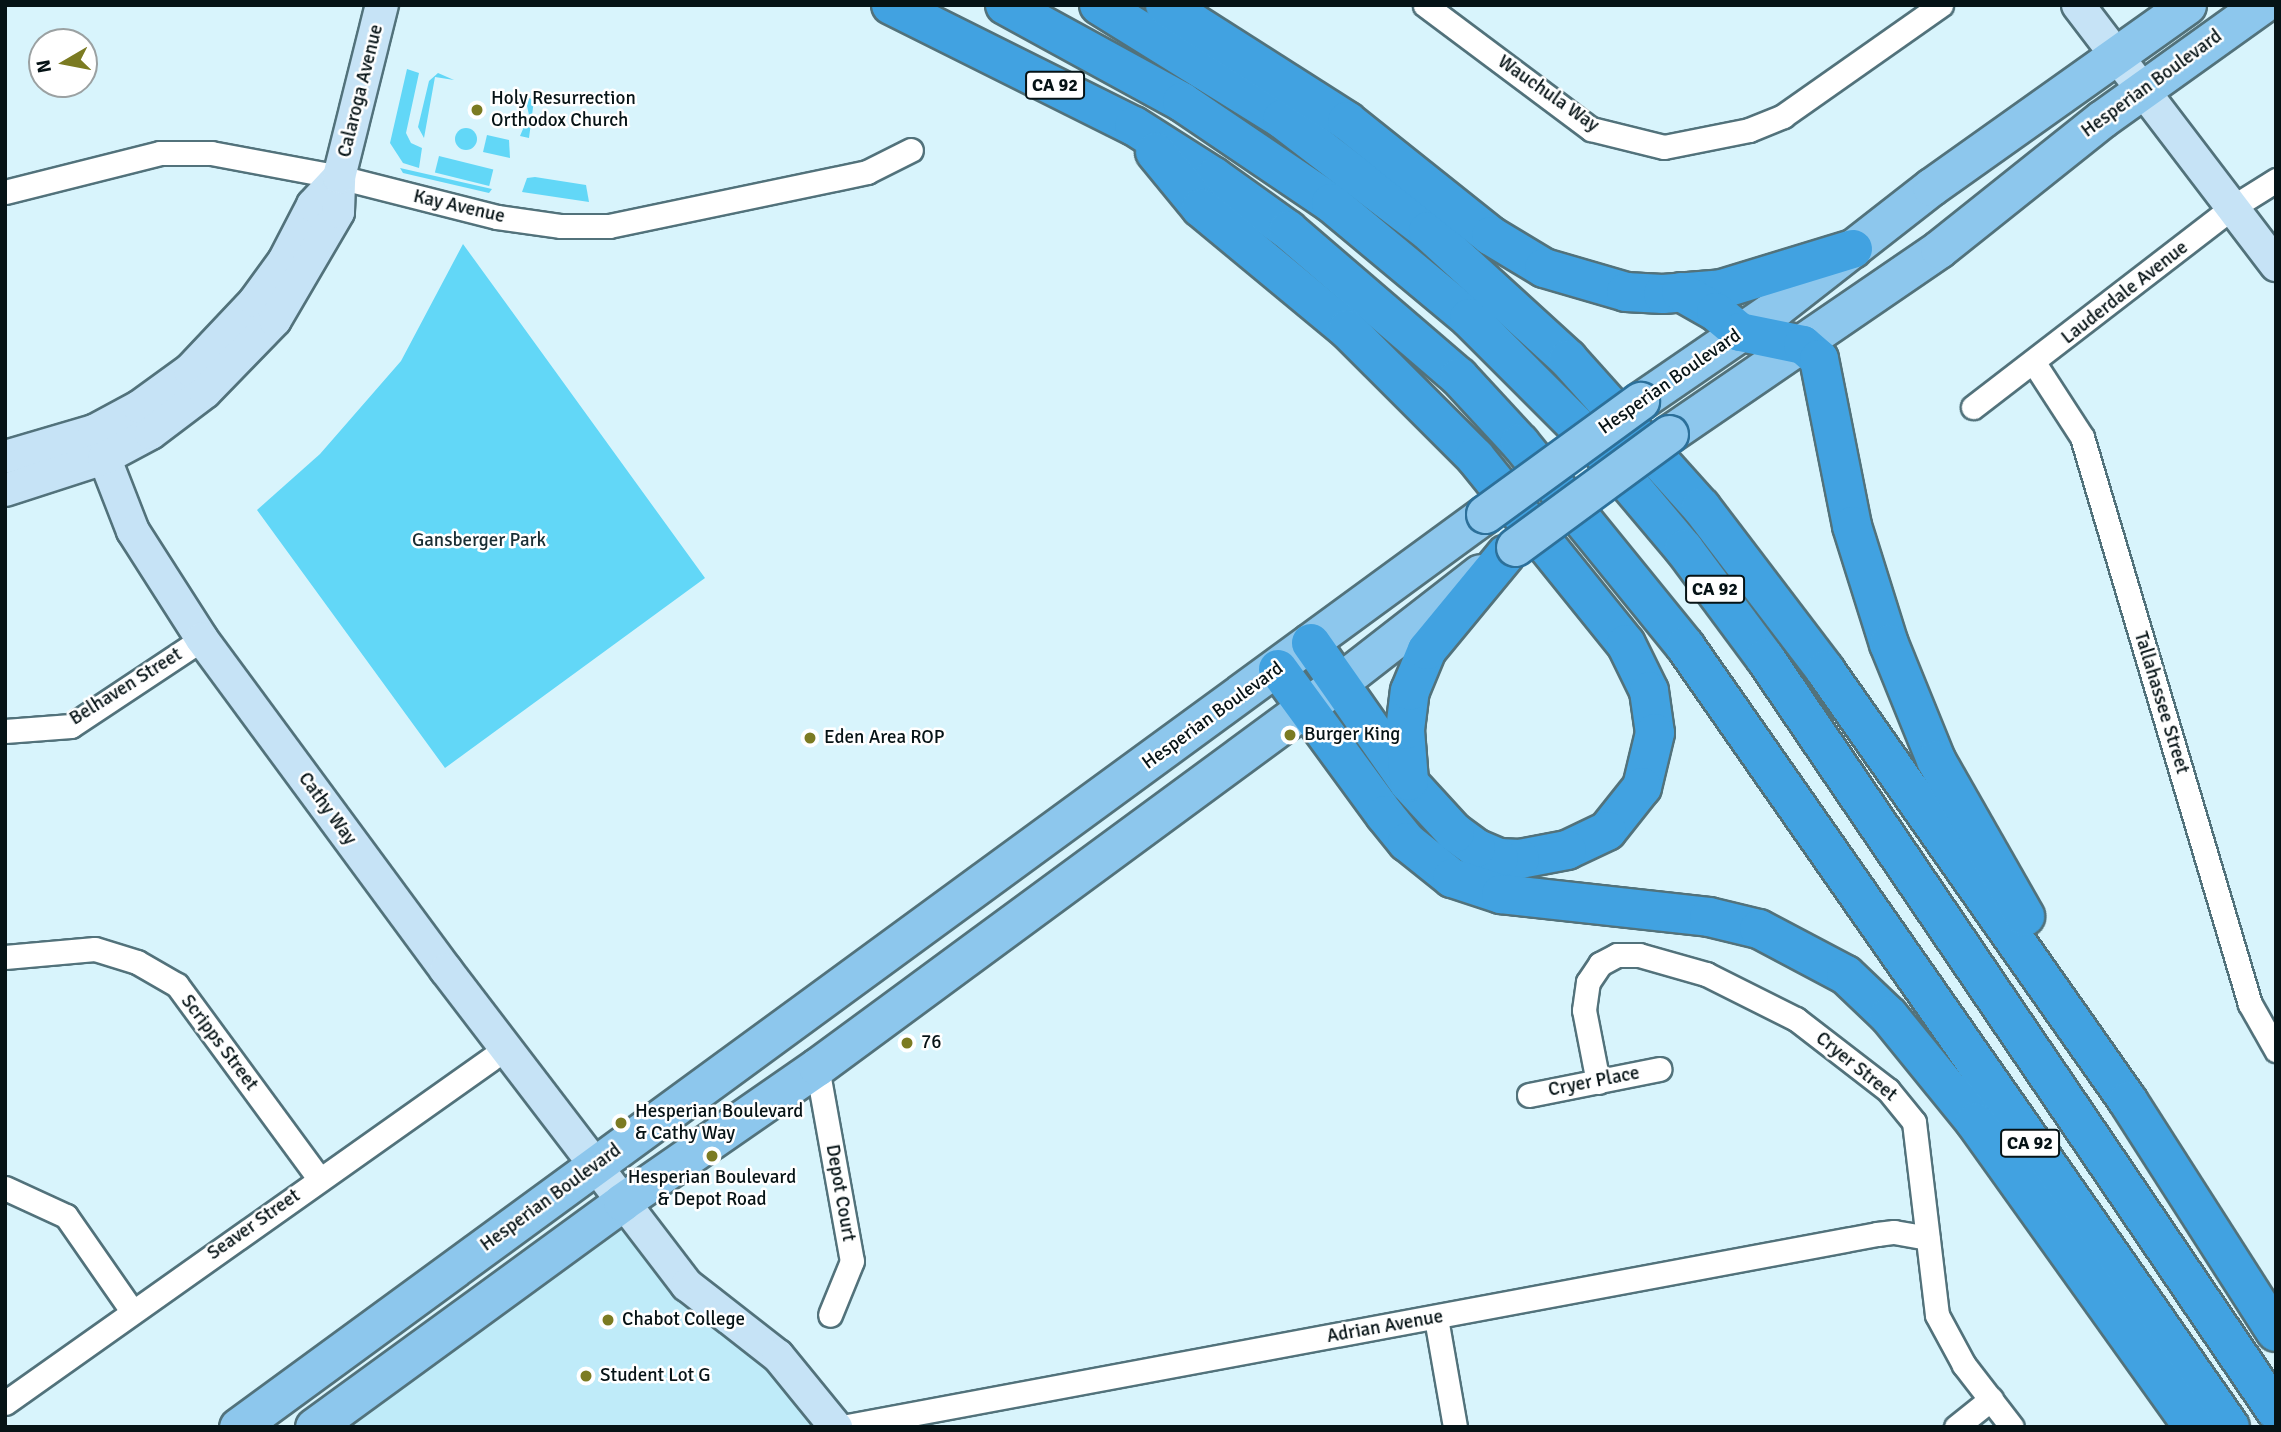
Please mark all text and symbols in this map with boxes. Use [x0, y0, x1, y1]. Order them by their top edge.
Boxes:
street label: Calaroga Avenue [333, 22, 389, 160]
street label: Hesperian Boulevard [2077, 25, 2227, 143]
north arrow [28, 28, 98, 98]
street label: Wauchula Way [1493, 51, 1603, 137]
text: N [31, 58, 57, 75]
road number: CA 92 [1024, 70, 1086, 100]
place label: Holy Resurrection Orthodox Church [491, 88, 636, 132]
marker: Holy Resurrection Orthodox Church [469, 102, 485, 118]
street label: Kay Avenue [411, 185, 507, 229]
street label: Lauderdale Avenue [2057, 236, 2193, 350]
street label: Hesperian Boulevard [1594, 324, 1746, 440]
park label: Gansberger Park [412, 530, 546, 552]
road number: CA 92 [1684, 574, 1746, 604]
street label: Tallahassee Street [2129, 629, 2193, 777]
street label: Belhaven Street [66, 643, 186, 731]
street label: Hesperian Boulevard [1138, 657, 1288, 775]
place label: Burger King [1304, 724, 1400, 746]
place label: Eden Area ROP [824, 727, 945, 749]
marker: Burger King [1282, 727, 1298, 743]
marker: Eden Area ROP [802, 730, 818, 746]
street label: Cathy Way [293, 768, 361, 850]
street label: Scripps Street [176, 991, 262, 1095]
street label: Cryer Street [1811, 1027, 1901, 1107]
place label: 76 [921, 1032, 942, 1054]
marker: 76 [899, 1035, 915, 1051]
street label: Cryer Place [1546, 1062, 1642, 1102]
place label: Hesperian Boulevard & Cathy Way [635, 1101, 803, 1145]
marker: Hesperian Boulevard & Cathy Way [613, 1115, 629, 1131]
road number: CA 92 [1998, 1128, 2062, 1158]
street label: Hesperian Boulevard [476, 1139, 626, 1257]
street label: Depot Court [820, 1143, 860, 1243]
marker: Hesperian Boulevard & Depot Road [704, 1148, 720, 1164]
place label: Hesperian Boulevard & Depot Road [628, 1167, 796, 1211]
street label: Seaver Street [203, 1185, 305, 1265]
street label: Adrian Avenue [1325, 1306, 1445, 1348]
place label: Chabot College [622, 1309, 745, 1331]
marker: Chabot College [600, 1312, 616, 1328]
place label: Student Lot G [600, 1365, 711, 1387]
marker: Student Lot G [578, 1368, 594, 1384]

